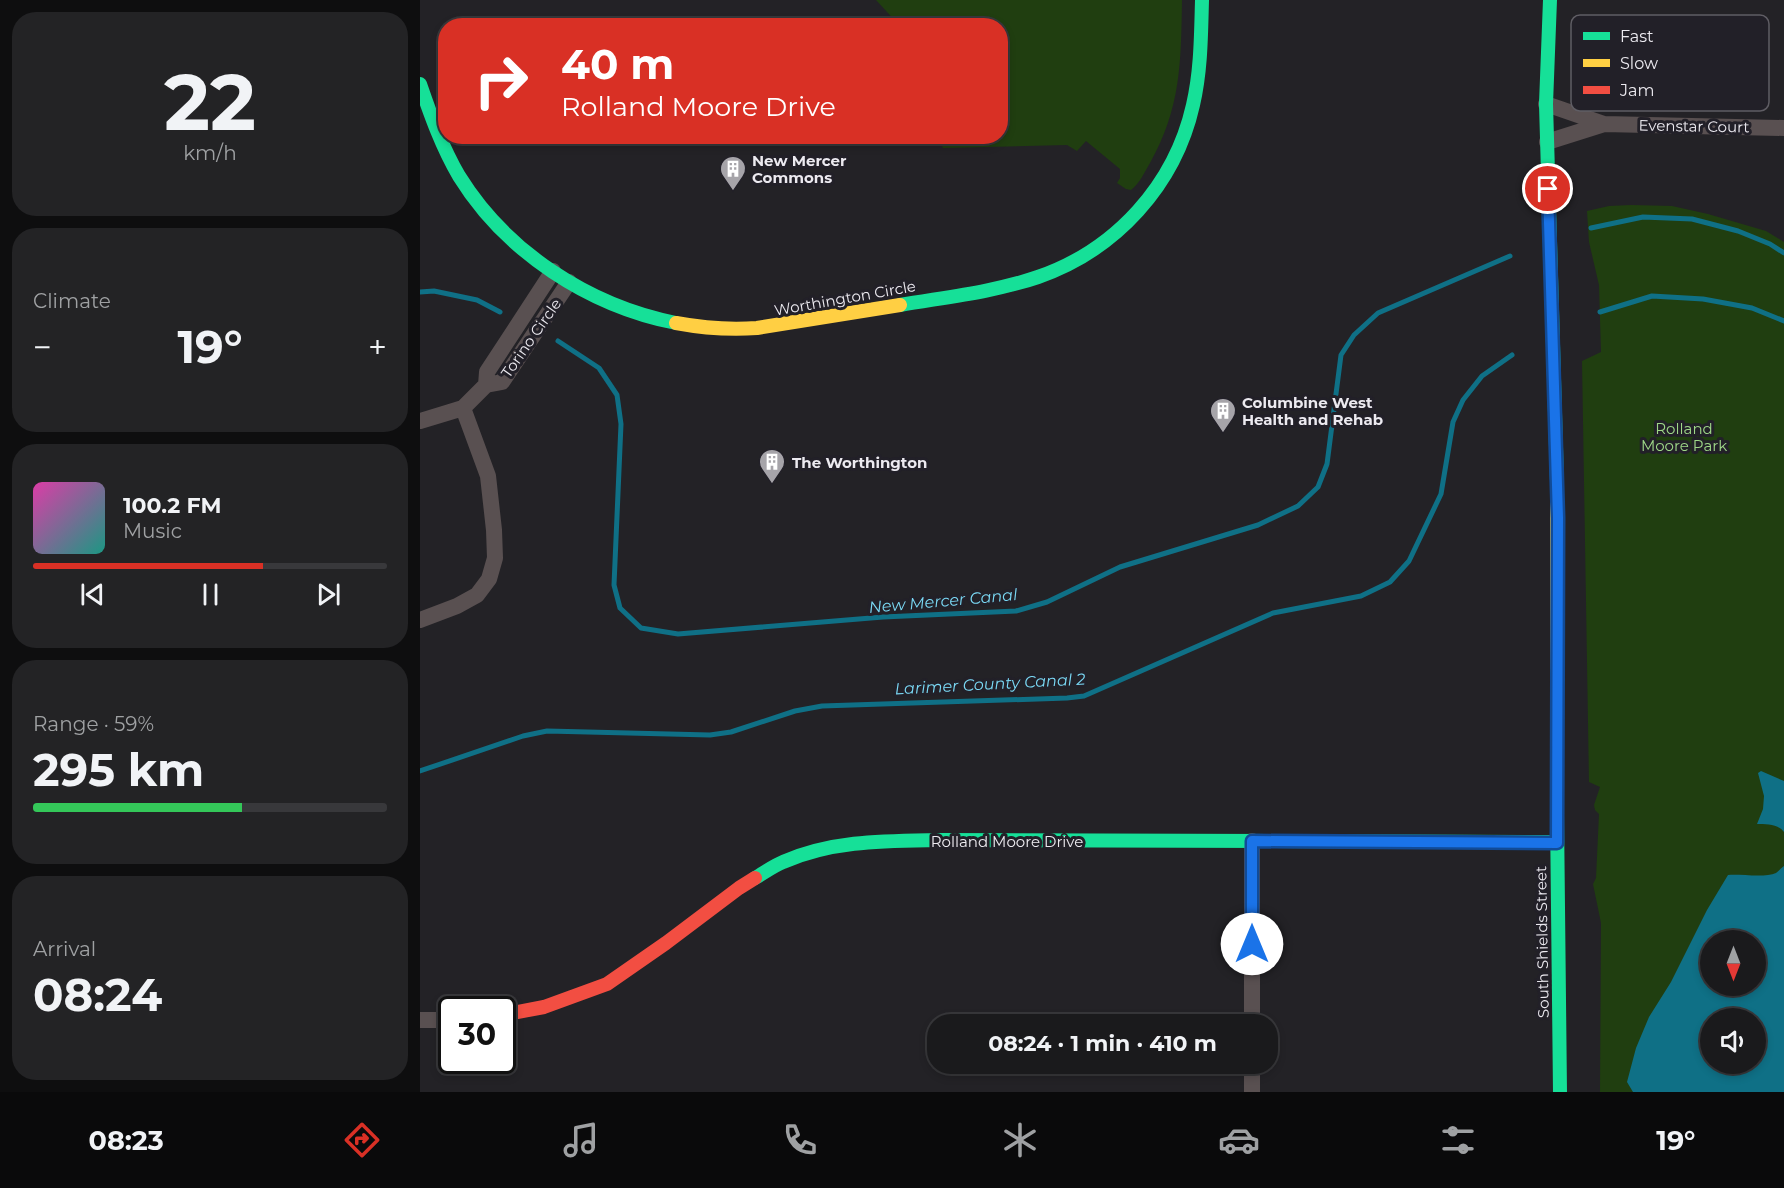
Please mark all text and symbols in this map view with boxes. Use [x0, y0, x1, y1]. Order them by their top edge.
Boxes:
legend [1571, 15, 1769, 111]
text: Fast [1620, 27, 1654, 46]
text: 40 m [561, 38, 674, 90]
icon: right [462, 42, 540, 120]
text: 22 [164, 54, 256, 150]
text: Slow [1620, 54, 1658, 73]
text: Jam [1619, 81, 1654, 100]
text: Rolland Moore Drive [561, 90, 836, 123]
street label: Evenstar Court [1638, 116, 1750, 136]
text: km/h [183, 141, 237, 165]
place label: New Mercer Commons [752, 151, 847, 187]
building icon: New Mercer Commons [718, 154, 748, 192]
pin [1522, 163, 1573, 214]
icon: arrive [1531, 172, 1564, 205]
street label: Worthington Circle [773, 276, 917, 320]
text: Climate [33, 289, 111, 313]
street label: Torino Circle [497, 295, 565, 381]
text: 19° [177, 319, 243, 374]
text: − [33, 327, 52, 367]
text: + [368, 327, 387, 367]
place label: Columbine West Health and Rehab [1242, 393, 1383, 429]
building icon: Columbine West Health and Rehab [1208, 396, 1238, 434]
park label: Rolland Moore Park [1641, 419, 1727, 455]
building icon: The Worthington [757, 447, 787, 485]
place label: The Worthington [792, 453, 927, 472]
text: 100.2 FM [123, 492, 221, 519]
text: Music [123, 519, 182, 543]
icon: previous [76, 578, 109, 611]
icon: pause [194, 578, 227, 611]
icon: next [312, 578, 345, 611]
water label: New Mercer Canal [868, 585, 1019, 617]
water label: Larimer County Canal 2 [894, 670, 1086, 698]
text: Range · 59% [33, 712, 154, 736]
text: 295 km [33, 742, 204, 797]
street label: Rolland Moore Drive [931, 832, 1083, 851]
street label: South Shields Street [1531, 866, 1553, 1018]
position arrow [1220, 912, 1284, 976]
north arrow [1700, 930, 1766, 996]
map controls [1700, 930, 1766, 1074]
text: Arrival [33, 937, 96, 961]
text: 08:24 [33, 967, 162, 1022]
speed limit sign: 30 [438, 996, 516, 1074]
button: sound [1700, 1008, 1766, 1074]
text: 08:24 · 1 min · 410 m [988, 1030, 1217, 1057]
icon: directions [341, 1119, 383, 1161]
icon: music [560, 1119, 602, 1161]
icon: phone [779, 1119, 821, 1161]
icon: climate [999, 1119, 1041, 1161]
icon: car [1218, 1119, 1260, 1161]
icon: filters [1437, 1119, 1479, 1161]
text: 08:23 [89, 1124, 164, 1157]
text: 19° [1656, 1124, 1695, 1157]

